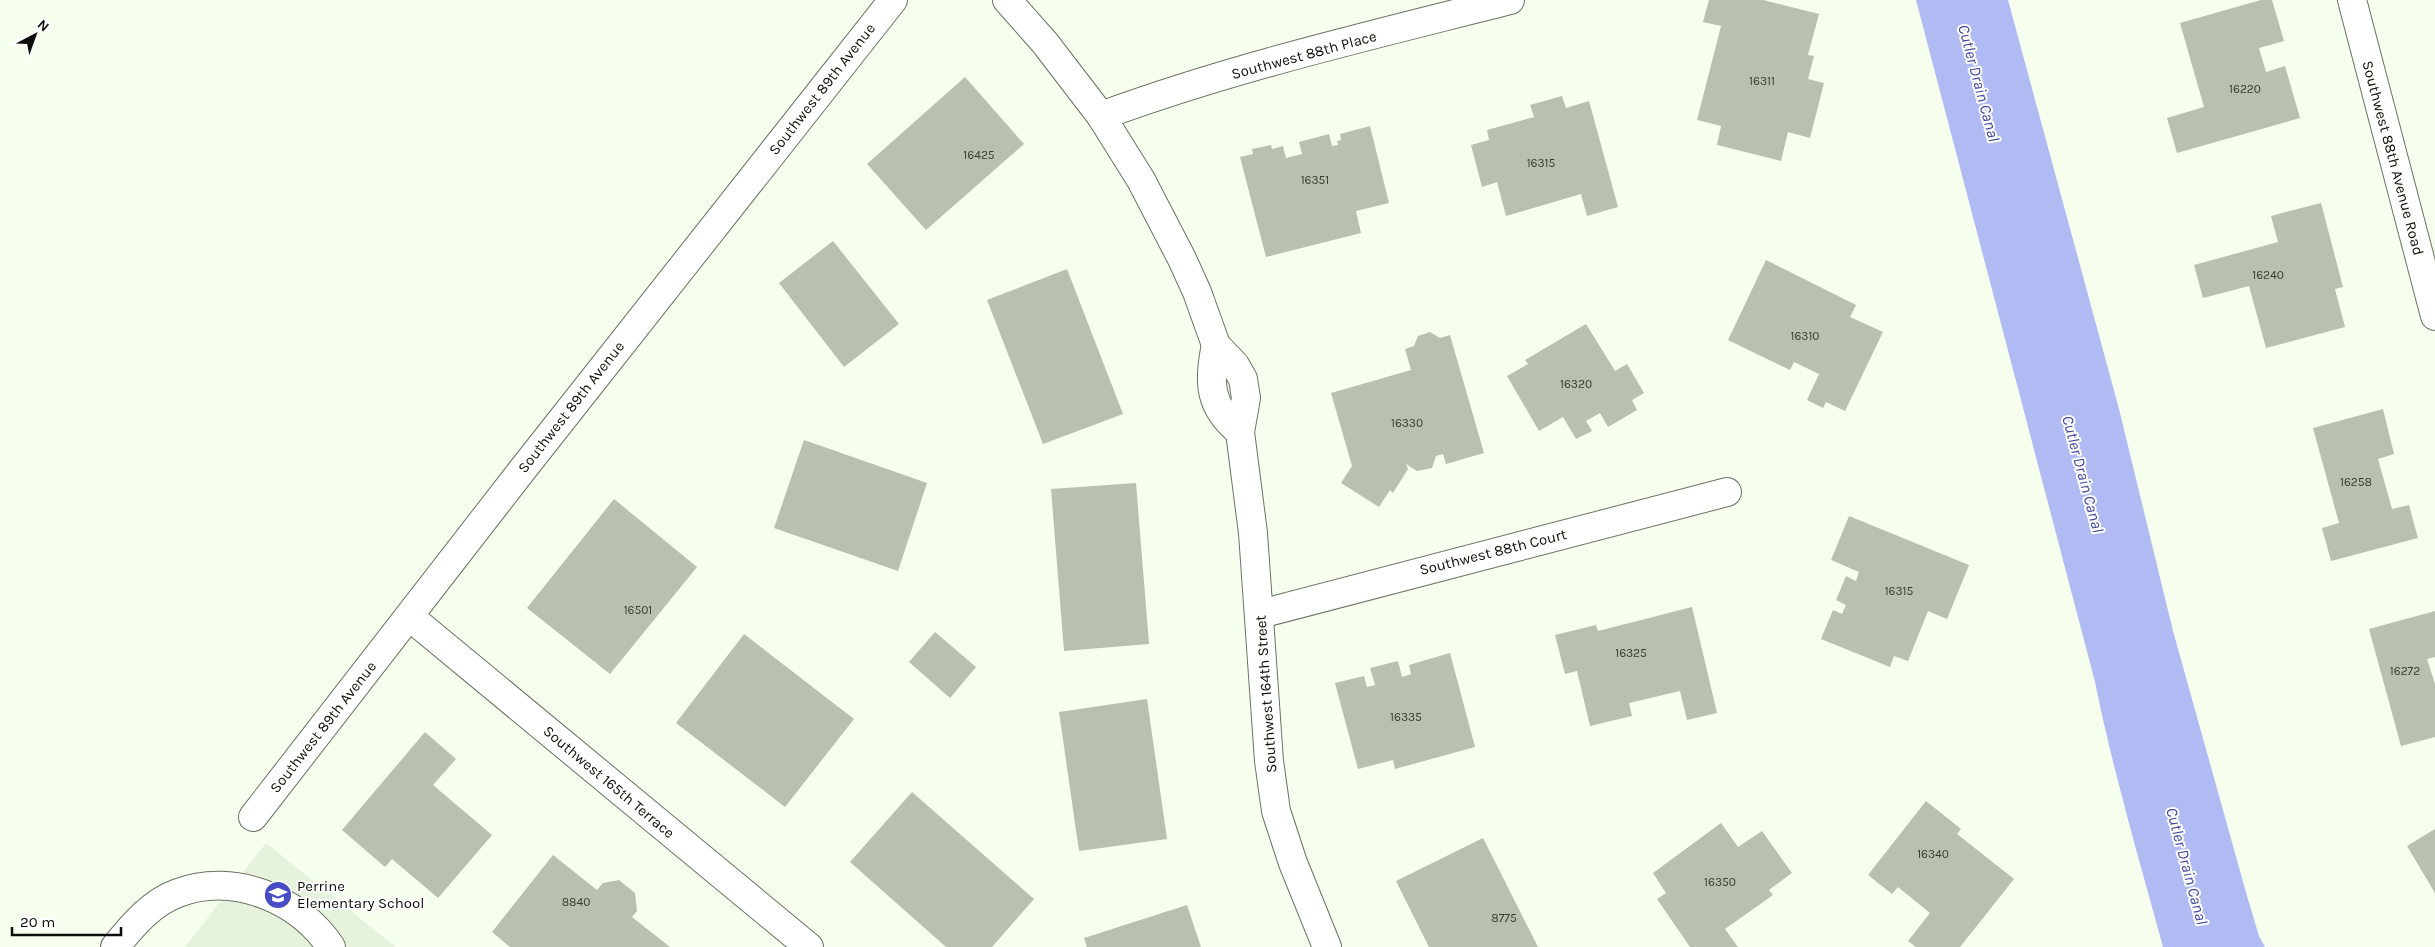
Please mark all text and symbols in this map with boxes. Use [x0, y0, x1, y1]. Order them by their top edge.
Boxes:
north arrow [10, 10, 60, 60]
text: N [34, 16, 53, 35]
street label: Southwest 89th Avenue [765, 20, 879, 158]
water label: Cutler Drain Canal [1954, 22, 2004, 144]
street label: Southwest 88th Place [1229, 27, 1379, 83]
street label: Southwest 88th Avenue Road [2358, 59, 2428, 257]
house number: 16311 [1749, 74, 1775, 88]
house number: 16220 [2229, 82, 2261, 96]
house number: 16425 [963, 148, 995, 162]
house number: 16315 [1527, 156, 1556, 170]
house number: 16351 [1301, 173, 1329, 187]
house number: 16240 [2252, 268, 2284, 282]
house number: 16310 [1790, 329, 1820, 343]
street label: Southwest 89th Avenue [514, 338, 628, 476]
house number: 16320 [1560, 377, 1592, 391]
water label: Cutler Drain Canal [2058, 413, 2108, 535]
house number: 16330 [1391, 416, 1423, 430]
house number: 16258 [2340, 475, 2372, 489]
street label: Southwest 88th Court [1418, 525, 1569, 579]
house number: 16315 [1885, 584, 1914, 598]
house number: 16501 [624, 603, 652, 617]
street label: Southwest 164th Street [1251, 614, 1280, 773]
house number: 16325 [1615, 646, 1647, 660]
street label: Southwest 89th Avenue [266, 658, 380, 796]
house number: 16272 [2390, 664, 2420, 678]
house number: 16335 [1390, 710, 1422, 724]
street label: Southwest 165th Terrace [540, 722, 678, 842]
water label: Cutler Drain Canal [2162, 805, 2212, 927]
house number: 16340 [1917, 847, 1949, 861]
house number: 16350 [1704, 875, 1736, 889]
place label: Perrine Elementary School [297, 877, 424, 912]
school or university icon: Perrine Elementary School [263, 880, 293, 910]
house number: 8840 [562, 895, 590, 909]
scale bar [12, 904, 121, 936]
house number: 8775 [1491, 911, 1517, 925]
text: 20 m [20, 913, 55, 931]

